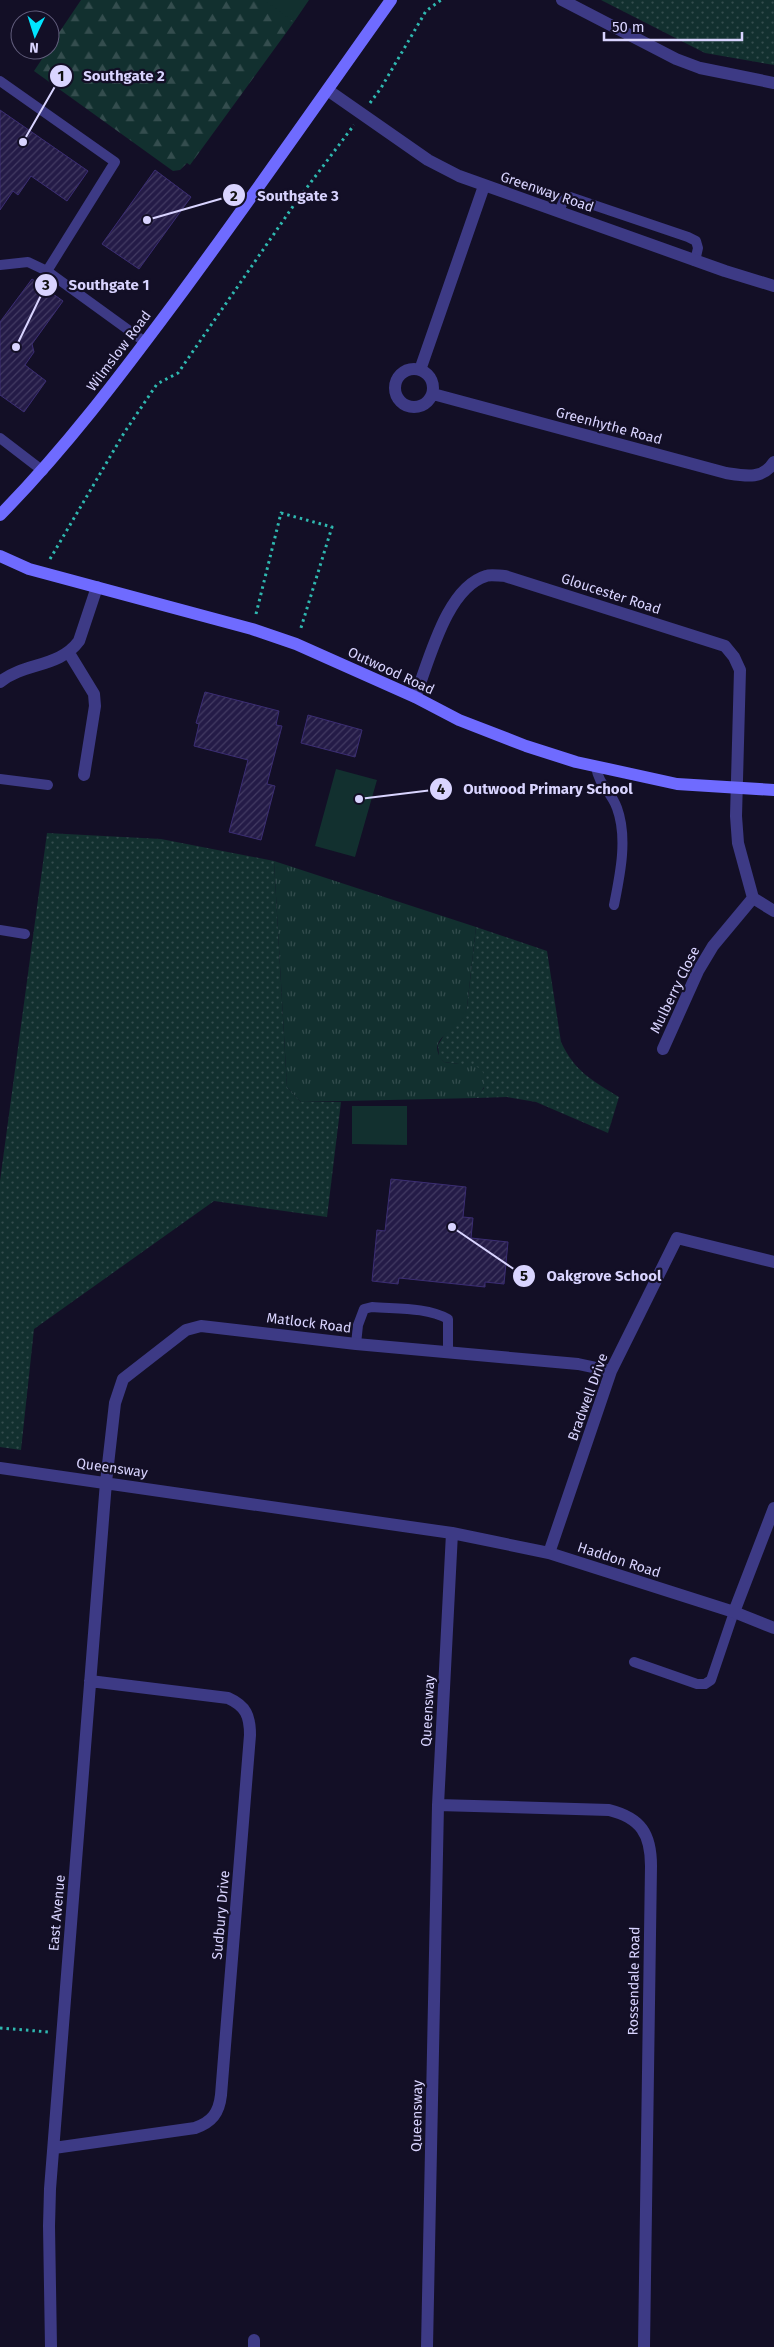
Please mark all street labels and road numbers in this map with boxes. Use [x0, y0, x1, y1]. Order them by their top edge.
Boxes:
street label: Greenway Road [498, 168, 596, 216]
street label: Wilmslow Road [83, 307, 155, 395]
street label: Greenhythe Road [554, 404, 664, 448]
street label: Gloucester Road [559, 570, 663, 618]
street label: Outwood Road [345, 644, 437, 698]
street label: Mulberry Close [647, 944, 703, 1036]
street label: Matlock Road [266, 1309, 352, 1337]
street label: Bradwell Drive [564, 1351, 612, 1443]
street label: Queensway [75, 1455, 149, 1481]
street label: Haddon Road [575, 1539, 663, 1581]
street label: Queensway [418, 1675, 438, 1747]
street label: Sudbury Drive [209, 1870, 233, 1960]
street label: East Avenue [45, 1874, 69, 1952]
street label: Rossendale Road [625, 1927, 643, 2035]
street label: Queensway [408, 2080, 426, 2152]

